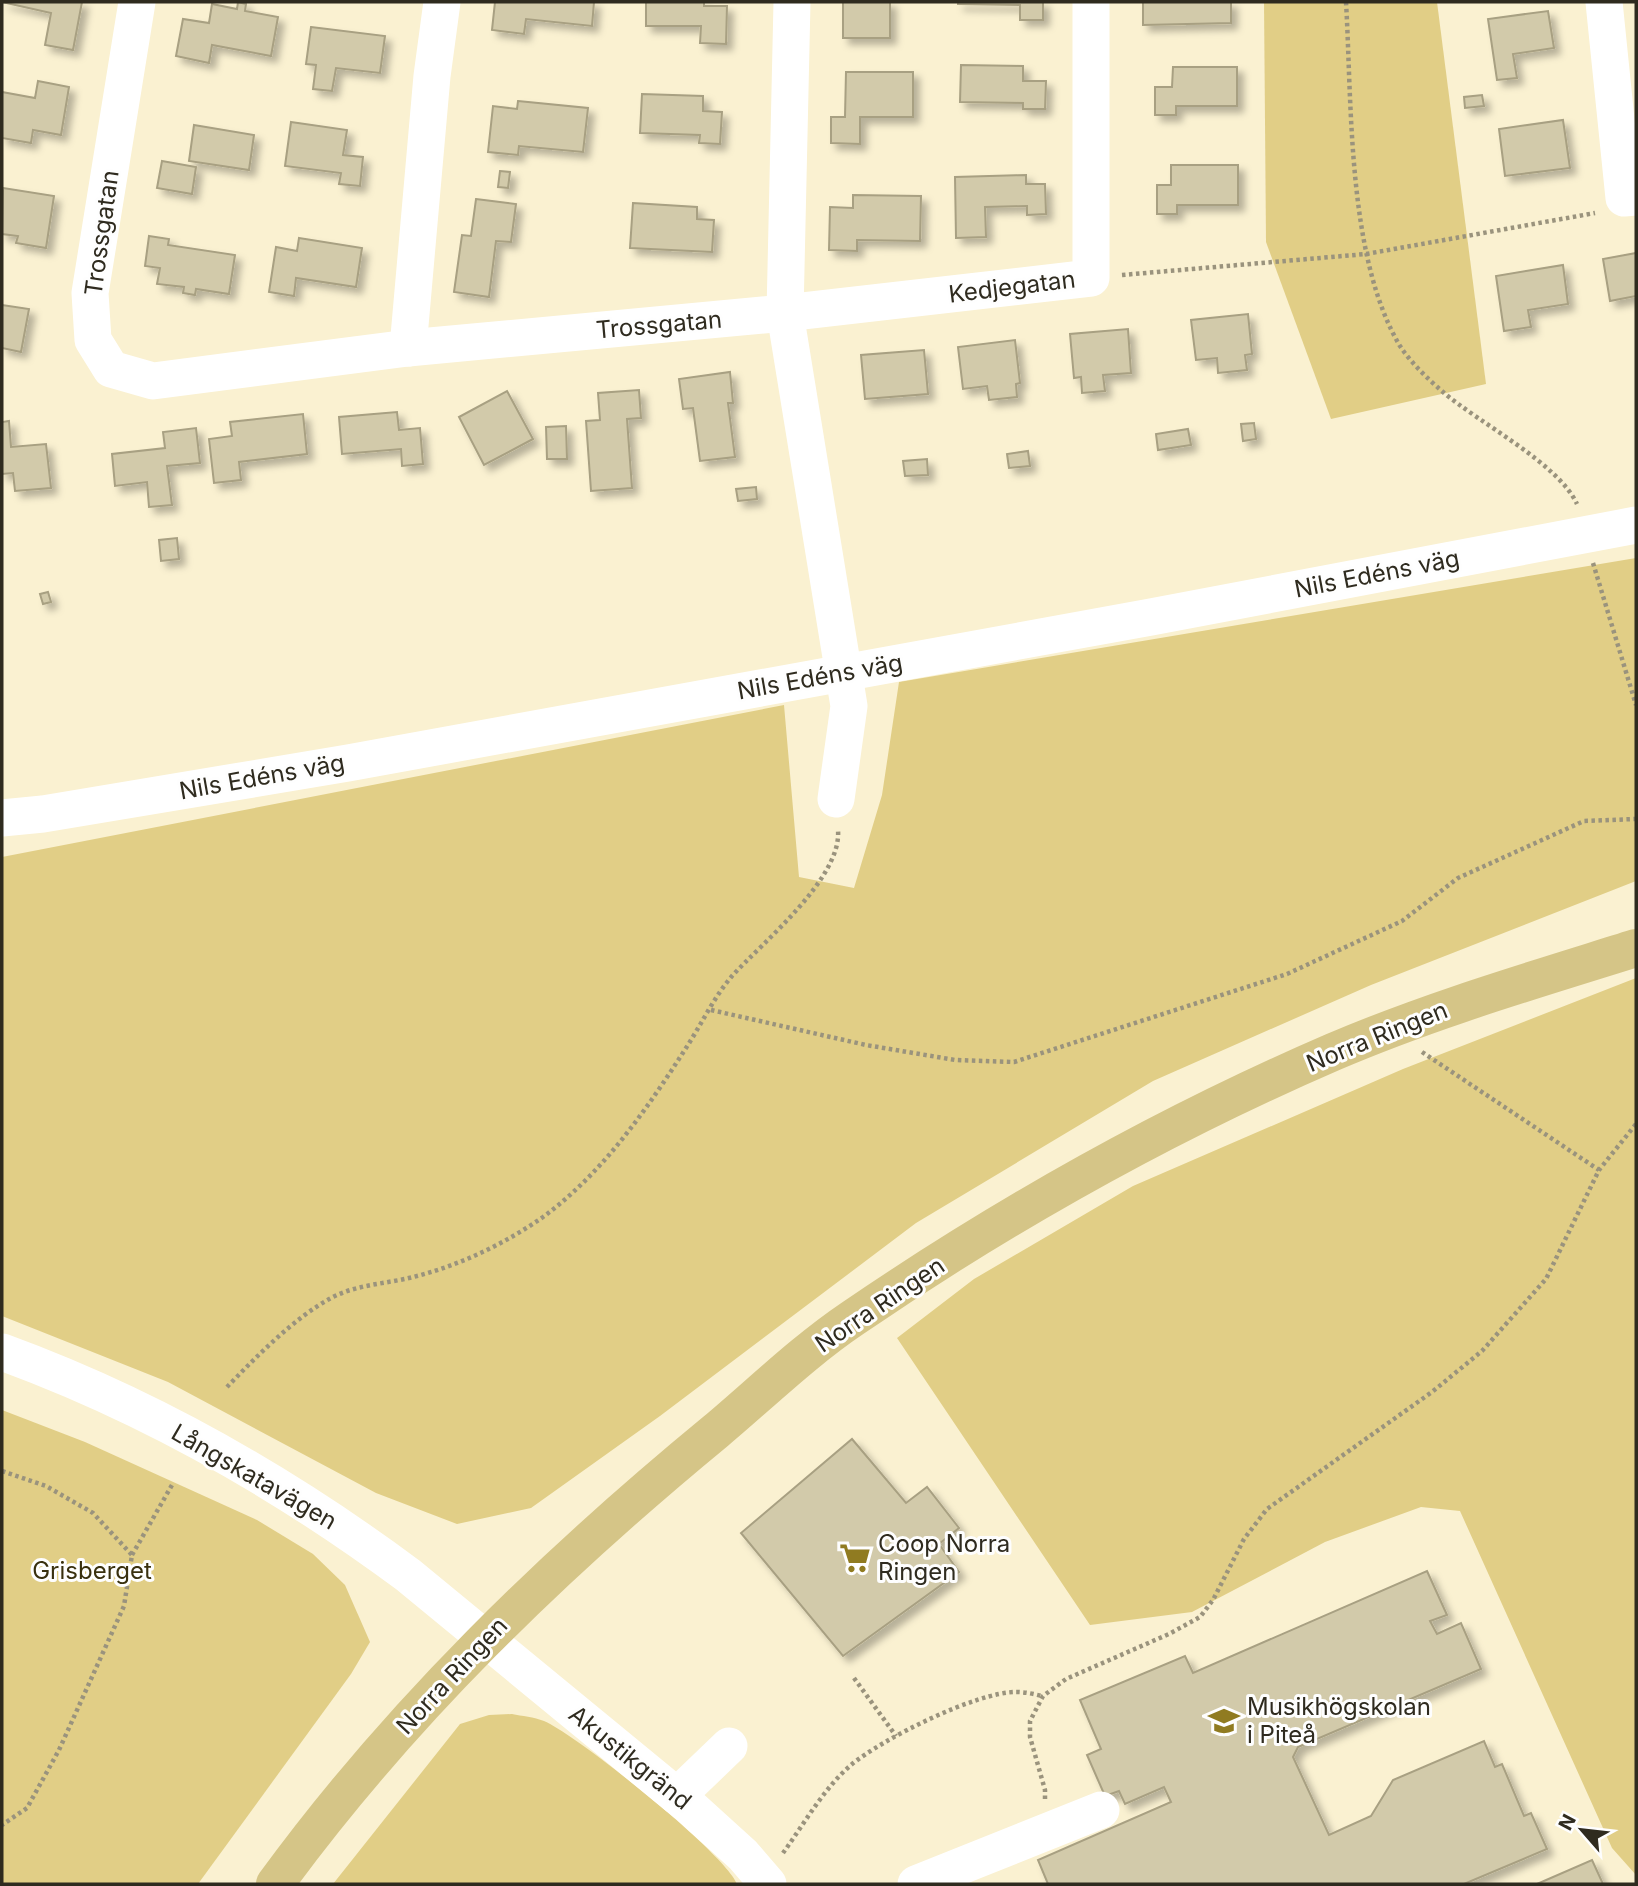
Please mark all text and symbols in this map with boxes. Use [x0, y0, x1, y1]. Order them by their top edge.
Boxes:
street label: Trossgatan [78, 168, 125, 297]
street label: Kedjegatan [947, 264, 1077, 309]
street label: Trossgatan [595, 305, 723, 344]
street label: Nils Edéns väg [1292, 543, 1462, 604]
street label: Nils Edéns väg [735, 648, 905, 705]
street label: Nils Edéns väg [177, 748, 347, 805]
street label: Norra Ringen [1302, 995, 1452, 1078]
street label: Norra Ringen [810, 1251, 950, 1358]
street label: Långskatavägen [166, 1417, 342, 1536]
place label: Coop Norra Ringen [878, 1529, 1010, 1586]
supermarket icon: Coop Norra Ringen [838, 1541, 872, 1575]
park label: Grisberget [32, 1556, 152, 1585]
street label: Norra Ringen [390, 1611, 513, 1740]
place label: Musikhögskolan i Piteå [1247, 1692, 1431, 1749]
street label: Akustikgränd [563, 1699, 697, 1816]
school or university icon: Musikhögskolan i Piteå [1207, 1704, 1241, 1738]
north arrow [1547, 1795, 1617, 1865]
text: N [1554, 1810, 1581, 1834]

